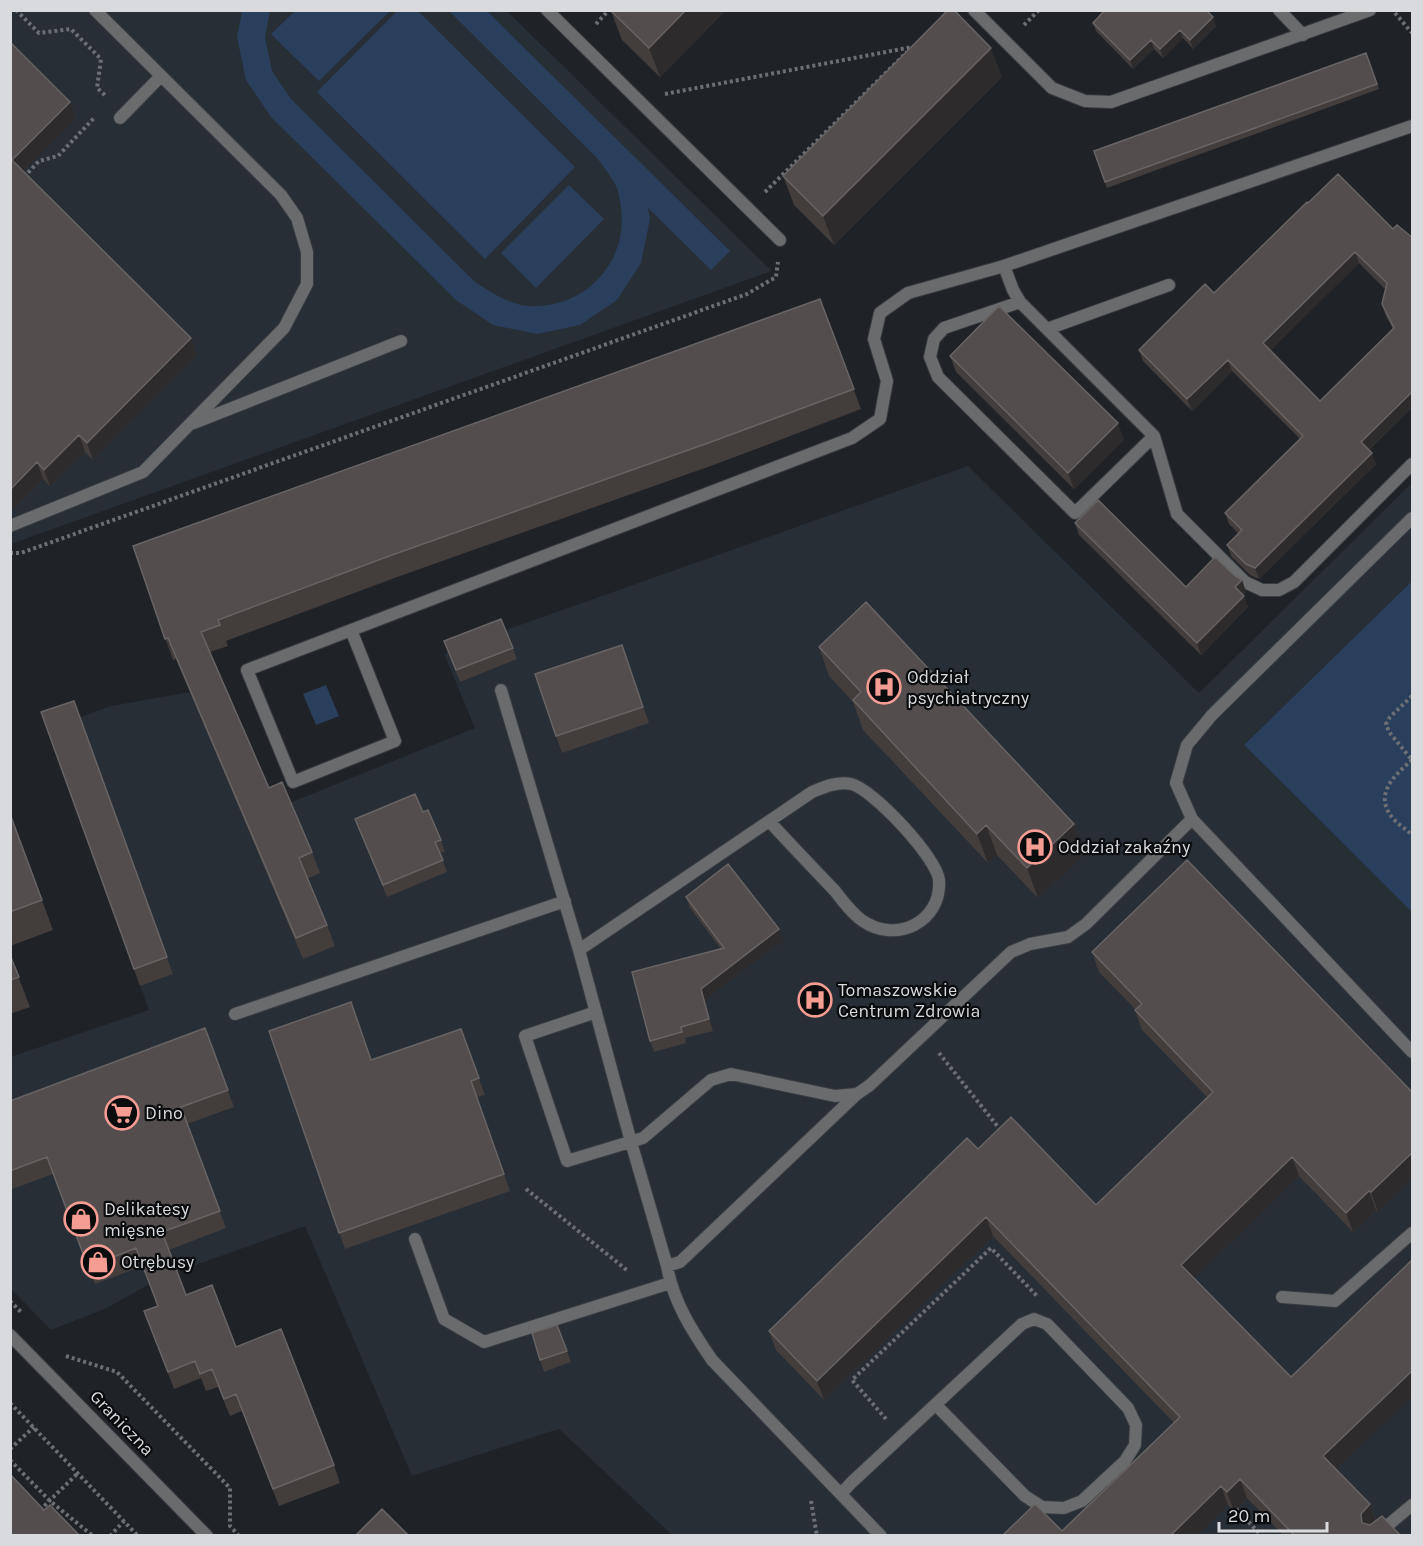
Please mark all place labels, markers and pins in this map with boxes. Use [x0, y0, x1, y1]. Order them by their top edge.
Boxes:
place label: Oddział psychiatryczny [907, 666, 1030, 709]
hospital icon: Oddział psychiatryczny [866, 669, 902, 705]
hospital icon: Oddział zakaźny [1017, 829, 1053, 865]
place label: Oddział zakaźny [1058, 836, 1191, 858]
place label: Tomaszowskie Centrum Zdrowia [838, 979, 980, 1022]
hospital icon: Tomaszowskie Centrum Zdrowia [797, 982, 833, 1018]
supermarket icon: Dino [104, 1095, 140, 1131]
place label: Dino [145, 1102, 183, 1124]
place label: Delikatesy mięsne [104, 1198, 190, 1241]
shop icon: Delikatesy mięsne [63, 1201, 99, 1237]
shop icon: Otrębusy [80, 1244, 116, 1280]
place label: Otrębusy [121, 1251, 195, 1273]

